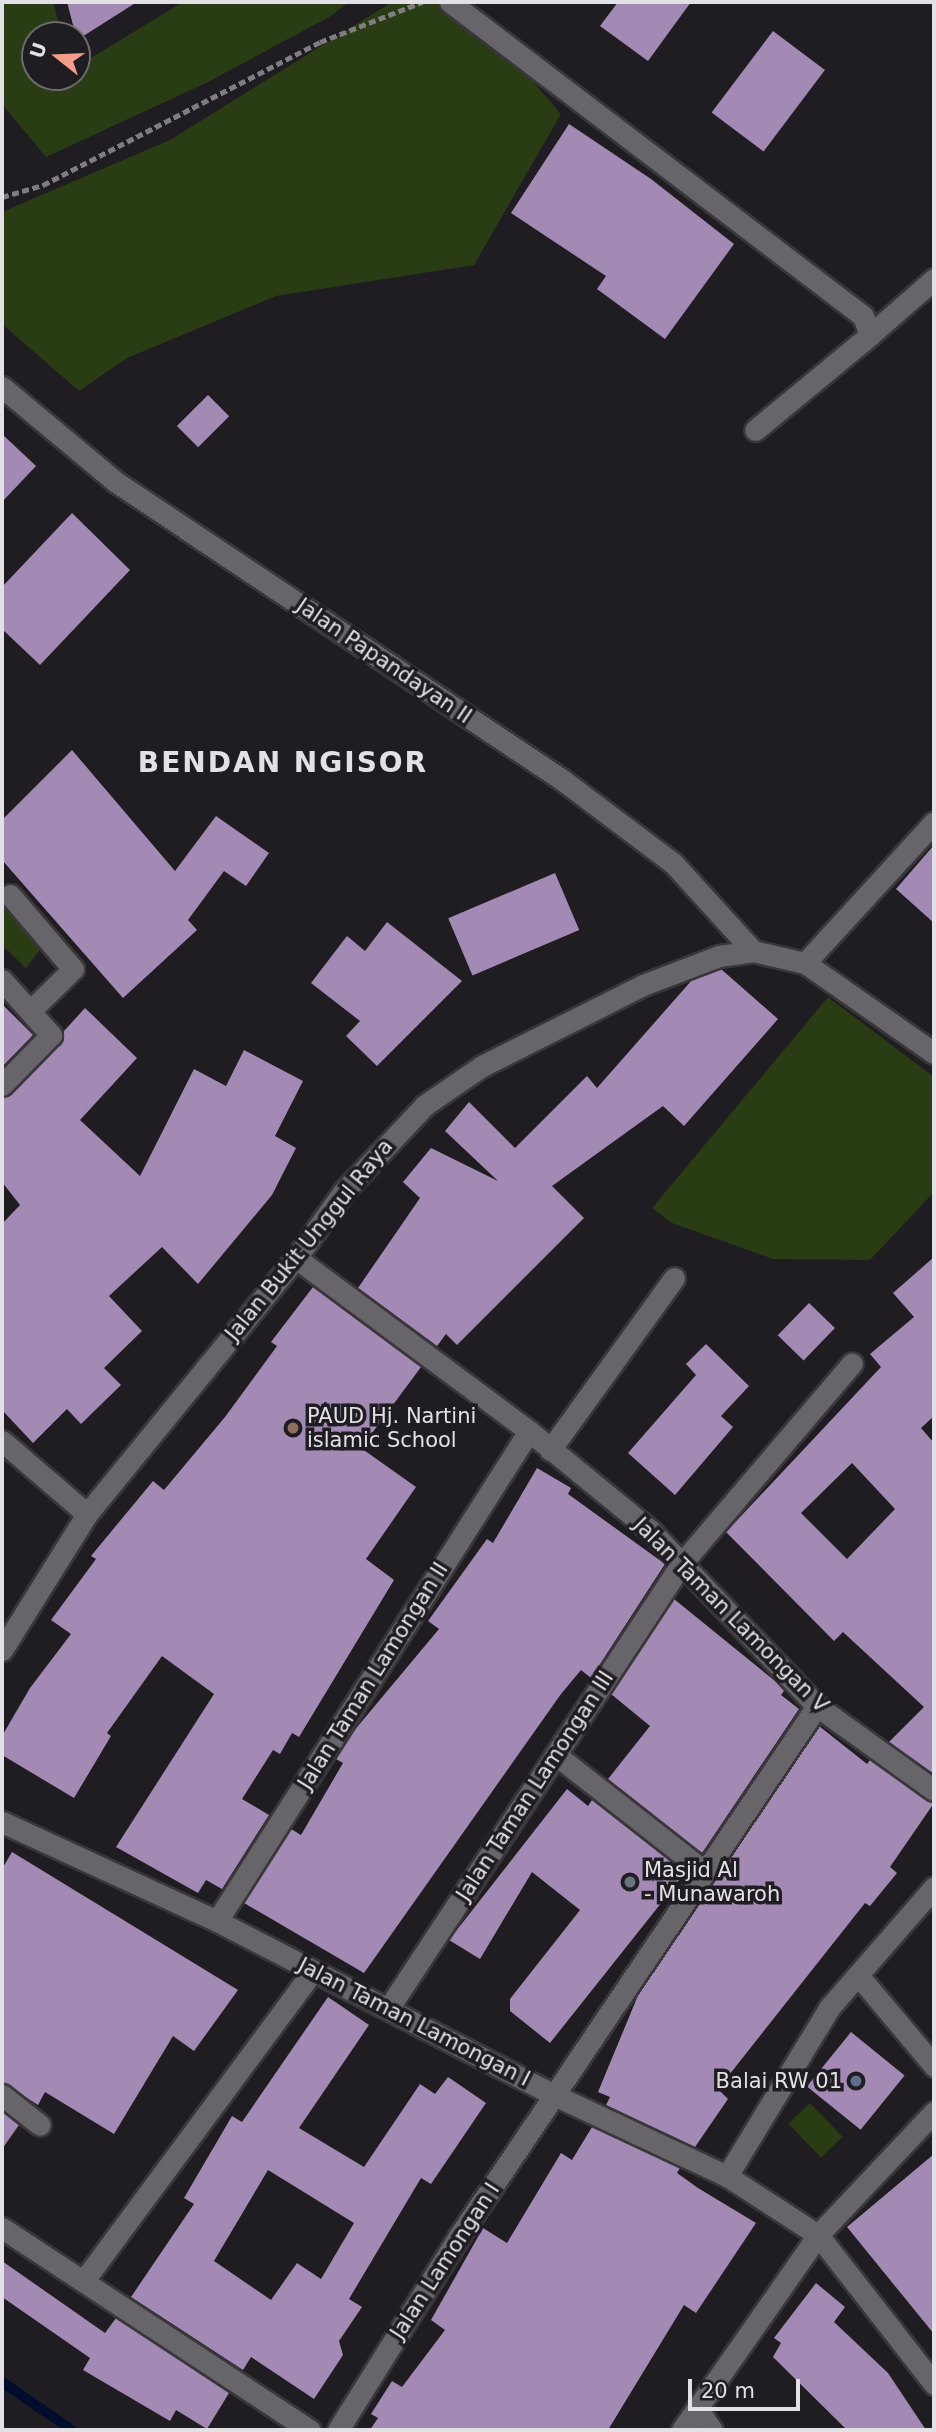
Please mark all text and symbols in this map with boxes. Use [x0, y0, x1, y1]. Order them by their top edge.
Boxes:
north arrow [21, 21, 91, 91]
text: U [25, 39, 51, 61]
street label: Jalan Papandayan II [292, 593, 476, 729]
district label: BENDAN NGISOR [139, 746, 427, 780]
street label: Jalan Bukit Unggul Raya [220, 1134, 398, 1346]
place label: PAUD Hj. Nartini islamic School [307, 1403, 476, 1453]
marker: PAUD Hj. Nartini islamic School [285, 1420, 301, 1436]
street label: Jalan Taman Lamongan V [628, 1512, 834, 1718]
street label: Jalan Taman Lamongan II [293, 1558, 453, 1794]
street label: Jalan Taman Lamongan III [451, 1666, 619, 1906]
place label: Masjid Al - Munawaroh [644, 1857, 780, 1907]
marker: Masjid Al - Munawaroh [622, 1874, 638, 1890]
street label: Jalan Taman Lamongan I [294, 1952, 534, 2092]
place label: Balai RW 01 [716, 2068, 842, 2094]
marker: Balai RW 01 [848, 2073, 864, 2089]
street label: Jalan Lamongan I [385, 2178, 505, 2344]
scale bar [691, 2366, 803, 2410]
text: 20 m [701, 2379, 755, 2403]

